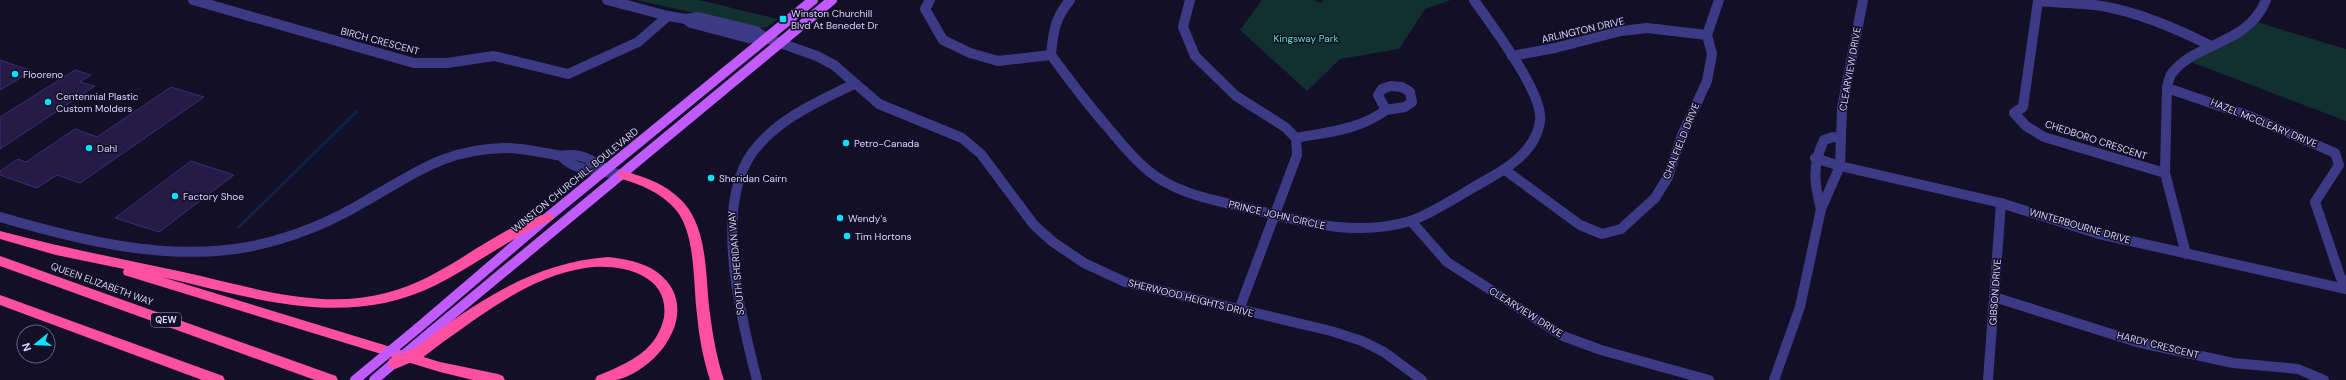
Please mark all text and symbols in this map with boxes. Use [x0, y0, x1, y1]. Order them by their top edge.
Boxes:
place label: Winston Churchill Blvd At Benedet Dr [791, 7, 878, 32]
marker: Winston Churchill Blvd At Benedet Dr [778, 14, 788, 24]
street label: ARLINGTON DRIVE [1540, 14, 1626, 46]
street label: BIRCH CRESCENT [339, 24, 421, 58]
street label: CLEARVIEW DRIVE [1836, 26, 1864, 112]
park label: Kingsway Park [1273, 32, 1339, 45]
place label: Flooreno [23, 68, 63, 81]
marker: Flooreno [10, 69, 20, 79]
place label: Centennial Plastic Custom Molders [56, 90, 139, 115]
street label: HAZEL MCCLEARY DRIVE [2209, 96, 2320, 151]
marker: Centennial Plastic Custom Molders [43, 97, 53, 107]
street label: CHALFIELD DRIVE [1660, 100, 1702, 181]
street label: CHEDBORO CRESCENT [2043, 117, 2149, 163]
street label: WINSTON CHURCHILL BOULEVARD [509, 125, 641, 235]
place label: Petro-Canada [854, 137, 919, 150]
marker: Petro-Canada [841, 138, 851, 148]
place label: Dahl [97, 142, 117, 155]
marker: Dahl [84, 143, 94, 153]
place label: Sheridan Cairn [719, 172, 787, 185]
marker: Sheridan Cairn [706, 173, 716, 183]
place label: Factory Shoe [183, 190, 244, 203]
marker: Factory Shoe [170, 191, 180, 201]
street label: PRINCE JOHN CIRCLE [1227, 198, 1327, 233]
street label: WINTERBOURNE DRIVE [2028, 205, 2133, 247]
street label: SOUTH SHERIDAN WAY [725, 210, 747, 316]
place label: Wendy's [848, 212, 887, 225]
marker: Wendy's [835, 213, 845, 223]
place label: Tim Hortons [855, 230, 912, 243]
marker: Tim Hortons [842, 231, 852, 241]
street label: GIBSON DRIVE [1986, 258, 2004, 326]
street label: QUEEN ELIZABETH WAY [49, 259, 155, 309]
street label: SHERWOOD HEIGHTS DRIVE [1127, 276, 1256, 320]
street label: CLEARVIEW DRIVE [1487, 284, 1566, 340]
road number: QEW [151, 313, 181, 327]
north arrow [16, 324, 56, 364]
street label: HARDY CRESCENT [2116, 329, 2201, 362]
text: N [19, 341, 34, 353]

